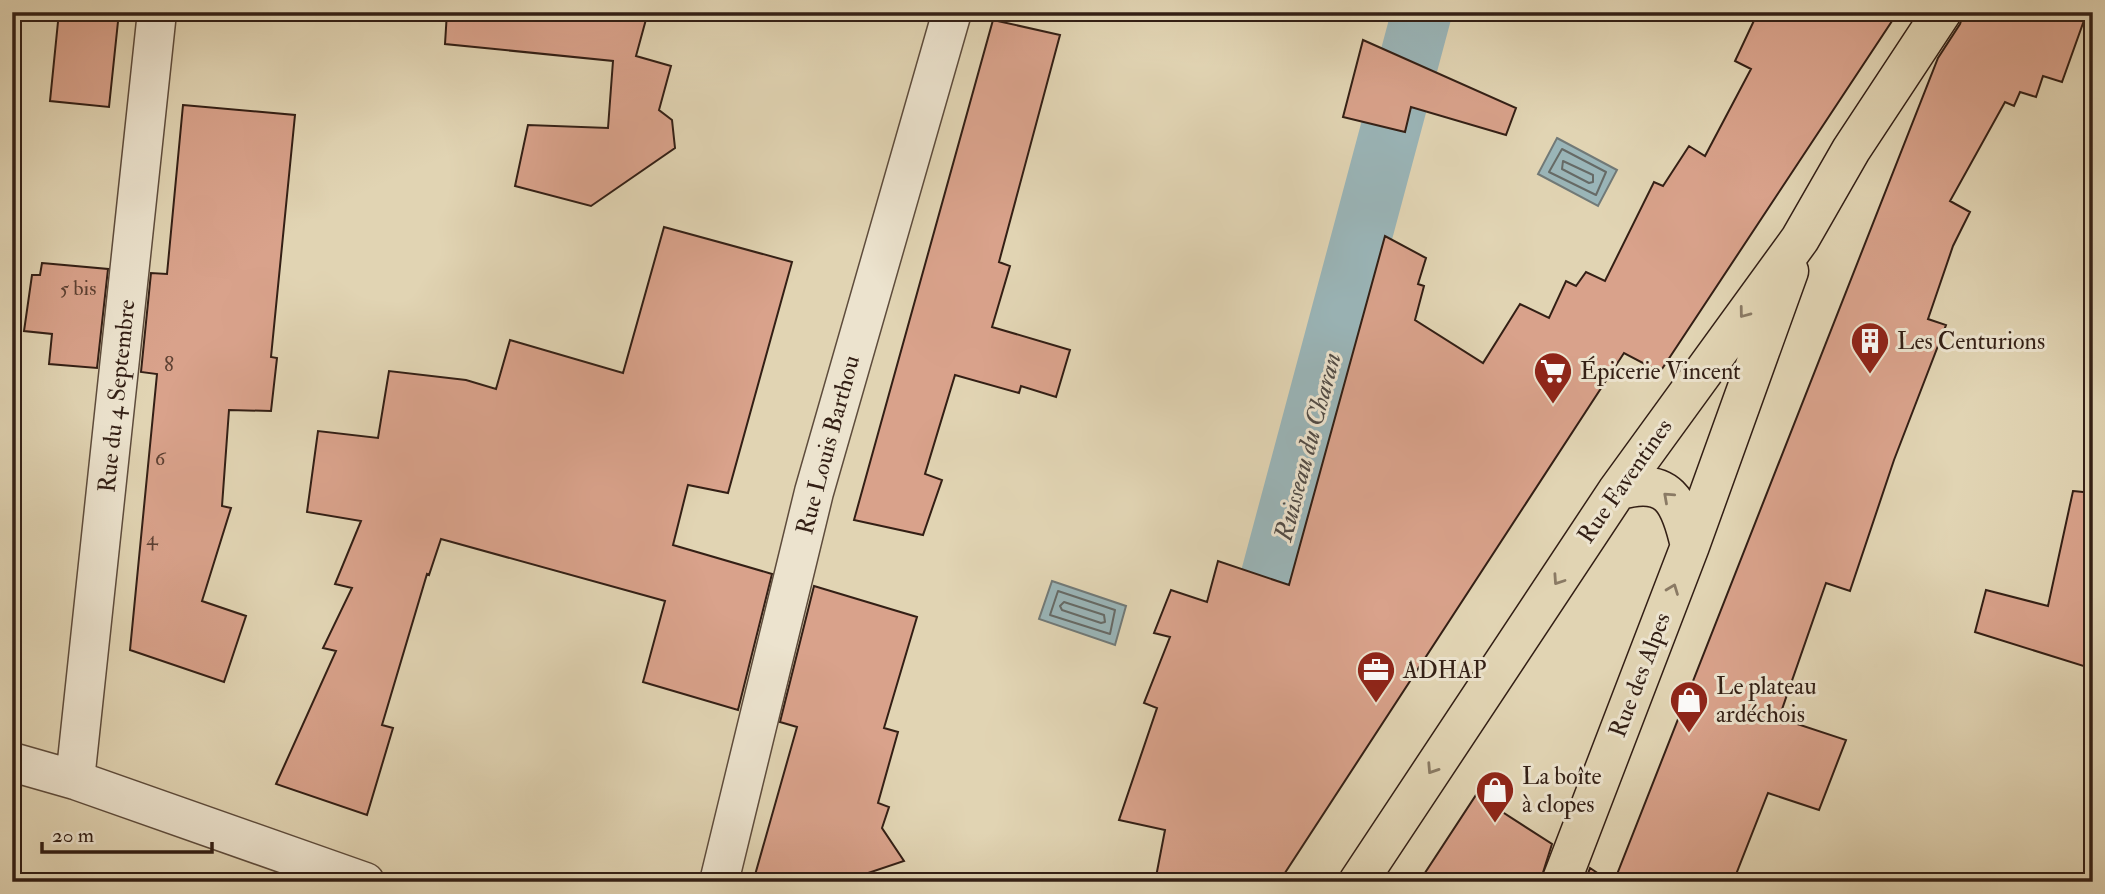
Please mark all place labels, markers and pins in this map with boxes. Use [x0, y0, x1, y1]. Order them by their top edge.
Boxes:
building icon: Les Centurions [1849, 320, 1891, 375]
place label: Les Centurions [1897, 326, 2045, 357]
supermarket icon: Épicerie Vincent [1532, 350, 1574, 405]
place label: Épicerie Vincent [1580, 355, 1741, 387]
office icon: ADHAP [1355, 649, 1397, 704]
place label: ADHAP [1402, 655, 1487, 686]
place label: Le plateau ardéchois [1716, 671, 1817, 730]
shop icon: Le plateau ardéchois [1668, 679, 1710, 734]
place label: La boîte à clopes [1522, 761, 1602, 820]
shop icon: La boîte à clopes [1474, 769, 1516, 824]

